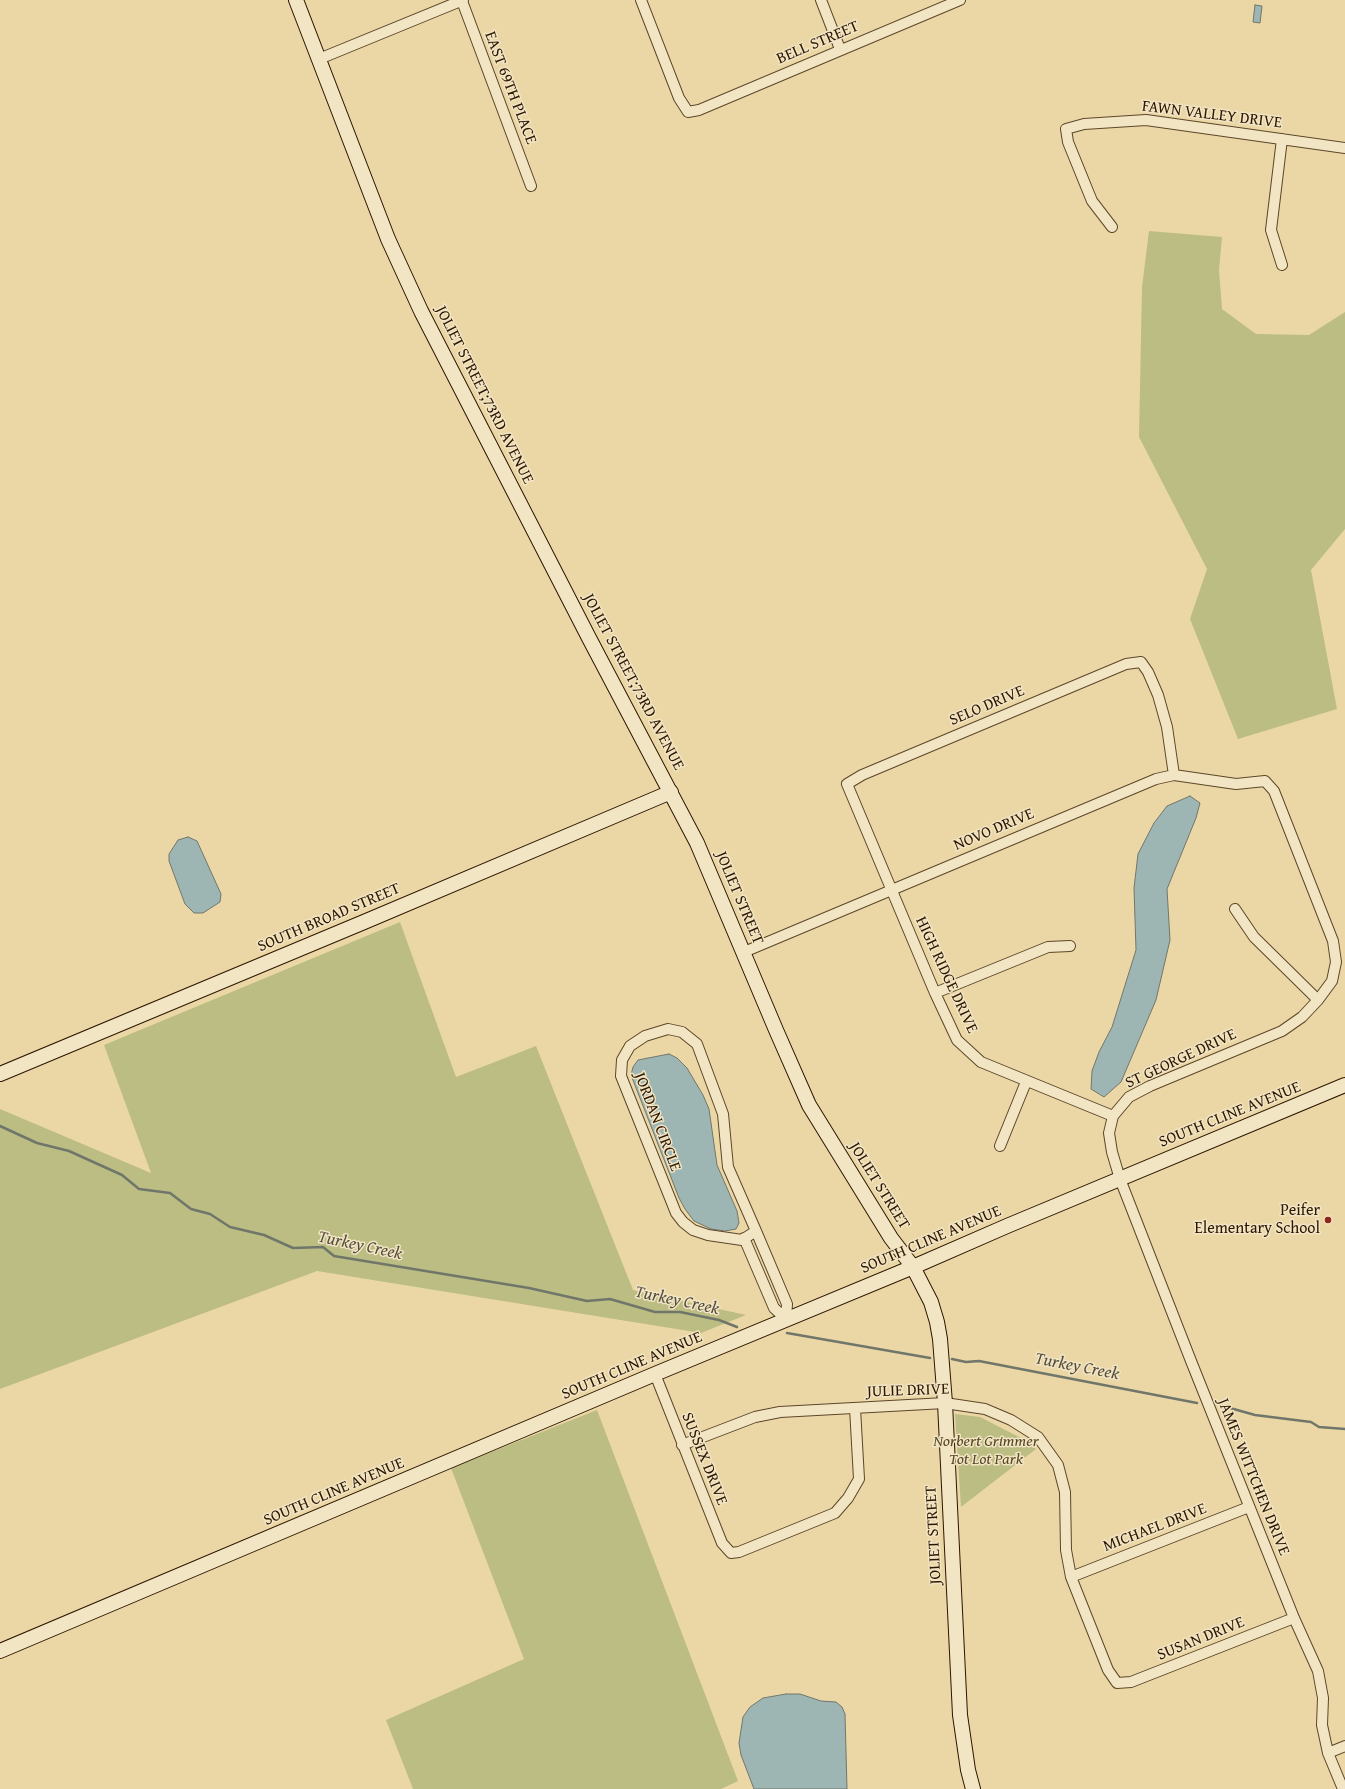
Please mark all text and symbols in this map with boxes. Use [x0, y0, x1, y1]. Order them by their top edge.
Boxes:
street label: BELL STREET [774, 17, 862, 69]
street label: EAST 69TH PLACE [480, 29, 540, 147]
street label: FAWN VALLEY DRIVE [1141, 97, 1283, 133]
street label: JOLIET STREET;73RD AVENUE [431, 303, 537, 487]
street label: JOLIET STREET;73RD AVENUE [578, 590, 688, 774]
street label: SELO DRIVE [947, 682, 1027, 730]
street label: NOVO DRIVE [951, 805, 1037, 855]
street label: JOLIET STREET [711, 849, 767, 947]
street label: SOUTH BROAD STREET [255, 879, 403, 957]
street label: HIGH RIDGE DRIVE [911, 914, 981, 1036]
street label: ST GEORGE DRIVE [1122, 1025, 1240, 1093]
street label: JORDAN CIRCLE [629, 1070, 685, 1174]
street label: SOUTH CLINE AVENUE [1156, 1078, 1304, 1152]
street label: JOLIET STREET [845, 1139, 913, 1233]
place label: Peifer Elementary School [1195, 1201, 1320, 1239]
street label: SOUTH CLINE AVENUE [858, 1202, 1004, 1278]
marker: Peifer Elementary School [1323, 1215, 1333, 1225]
water label: Turkey Creek [316, 1227, 404, 1265]
water label: Turkey Creek [633, 1282, 721, 1320]
street label: SOUTH CLINE AVENUE [559, 1328, 705, 1404]
water label: Turkey Creek [1033, 1349, 1121, 1385]
street label: JULIE DRIVE [867, 1380, 949, 1402]
street label: JAMES WITTCHEN DRIVE [1213, 1396, 1293, 1558]
street label: SUSSEX DRIVE [677, 1410, 731, 1508]
park label: Norbert Grimmer Tot Lot Park [933, 1432, 1039, 1470]
street label: SOUTH CLINE AVENUE [261, 1454, 407, 1530]
street label: JOLIET STREET [922, 1485, 946, 1585]
street label: MICHAEL DRIVE [1101, 1500, 1209, 1556]
street label: SUSAN DRIVE [1155, 1613, 1247, 1665]

